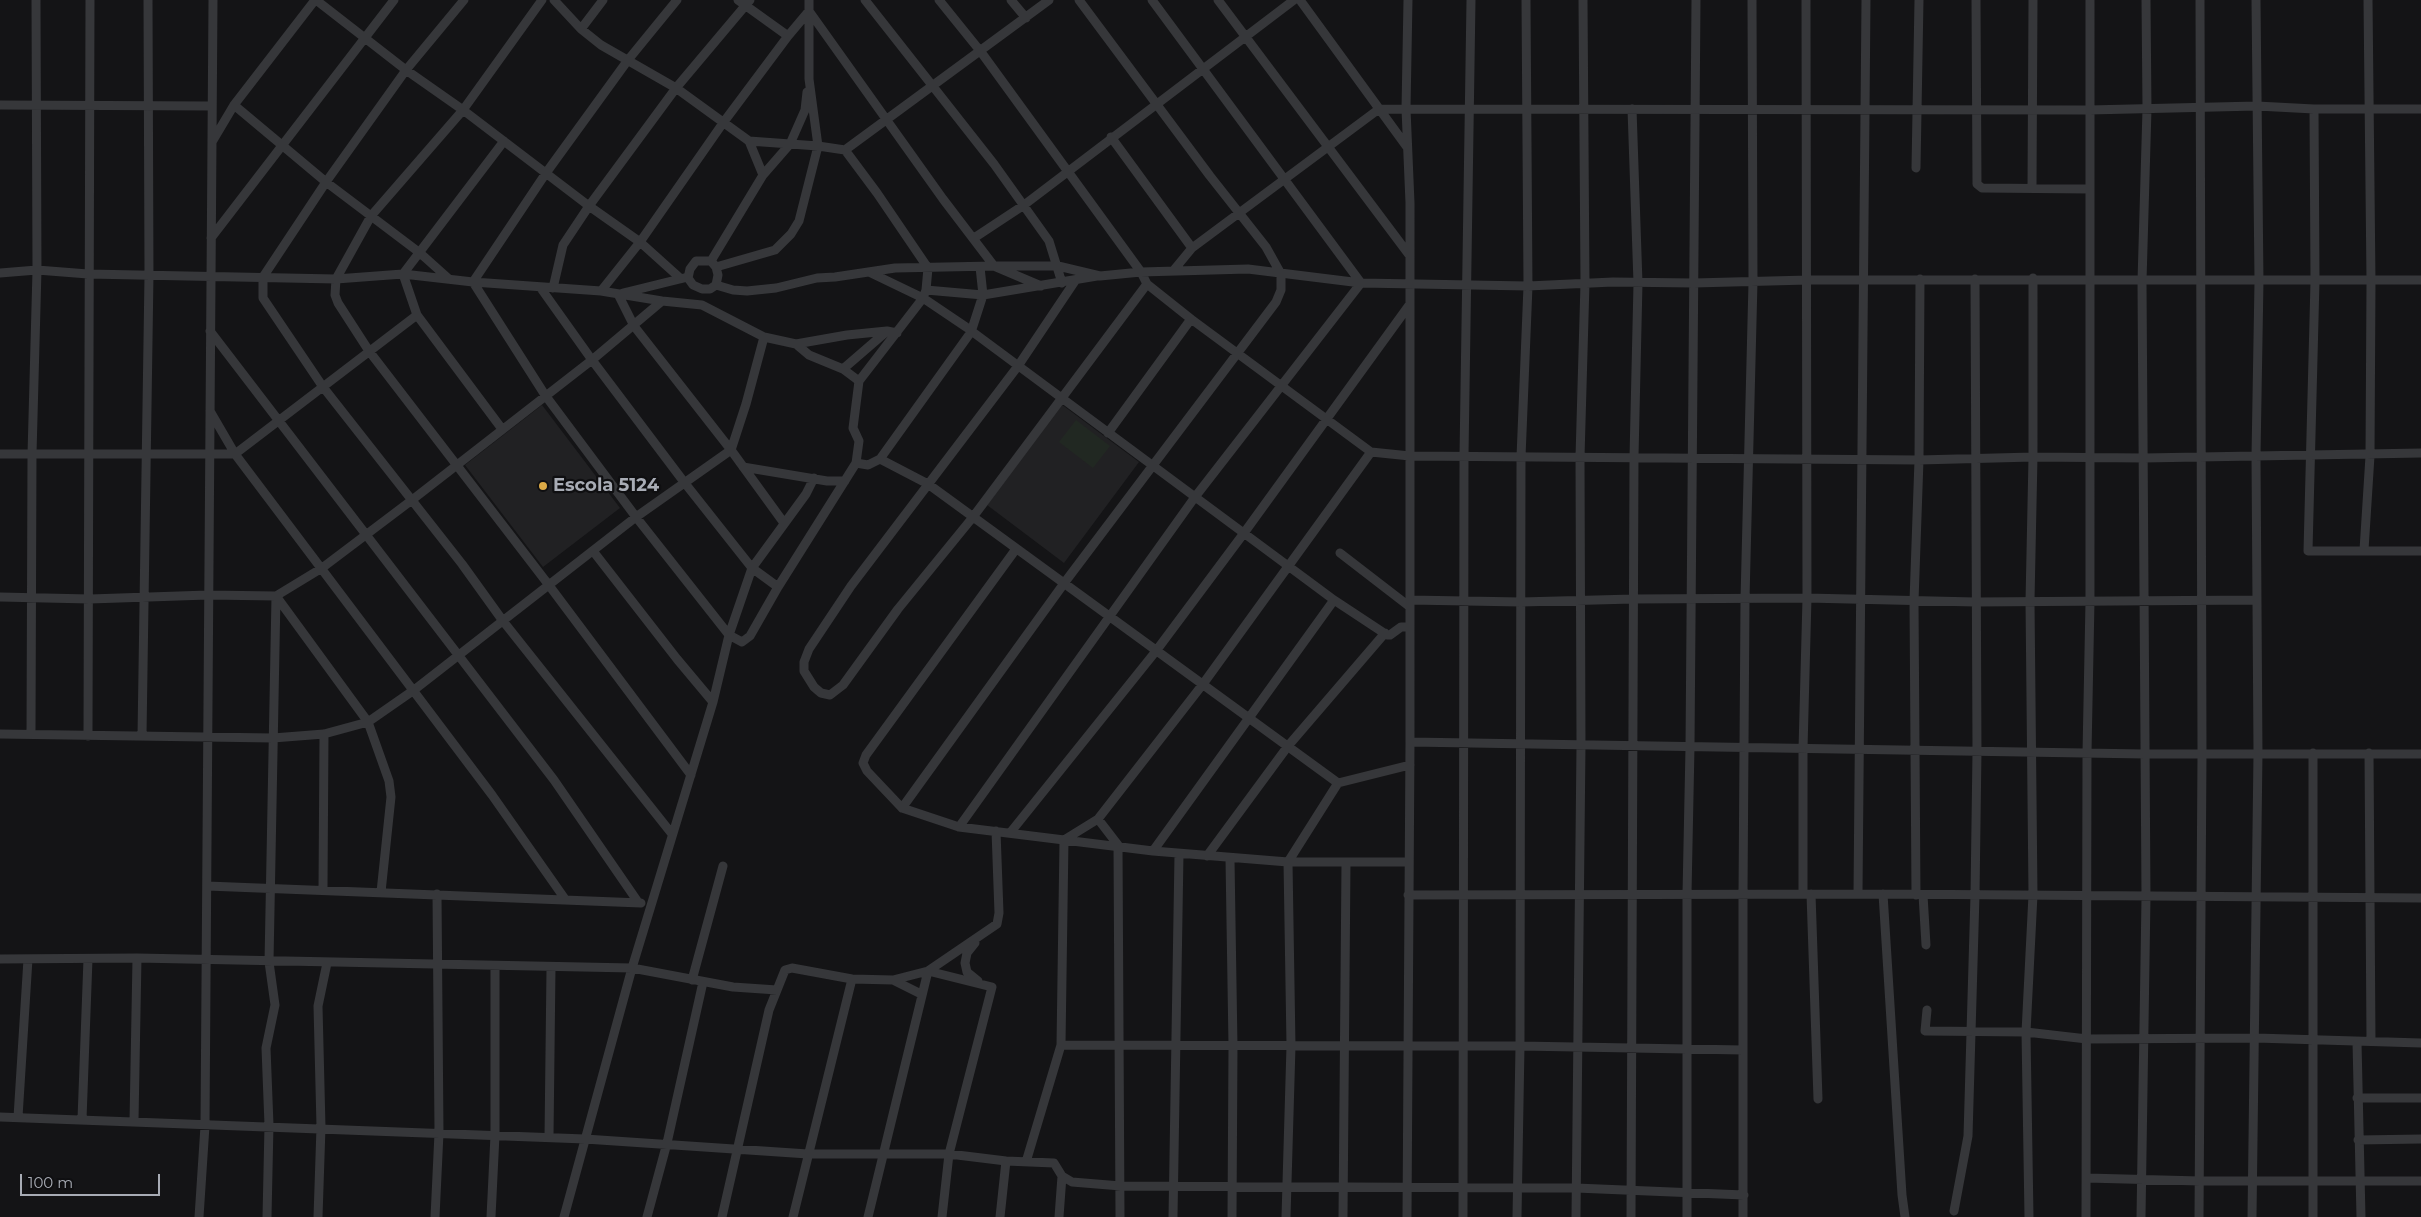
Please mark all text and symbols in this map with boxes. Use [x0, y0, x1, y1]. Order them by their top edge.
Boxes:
place label: Escola 5124 [553, 475, 659, 497]
marker: Escola 5124 [537, 480, 549, 492]
scale bar [22, 1164, 162, 1196]
text: 100 m [28, 1173, 73, 1192]

